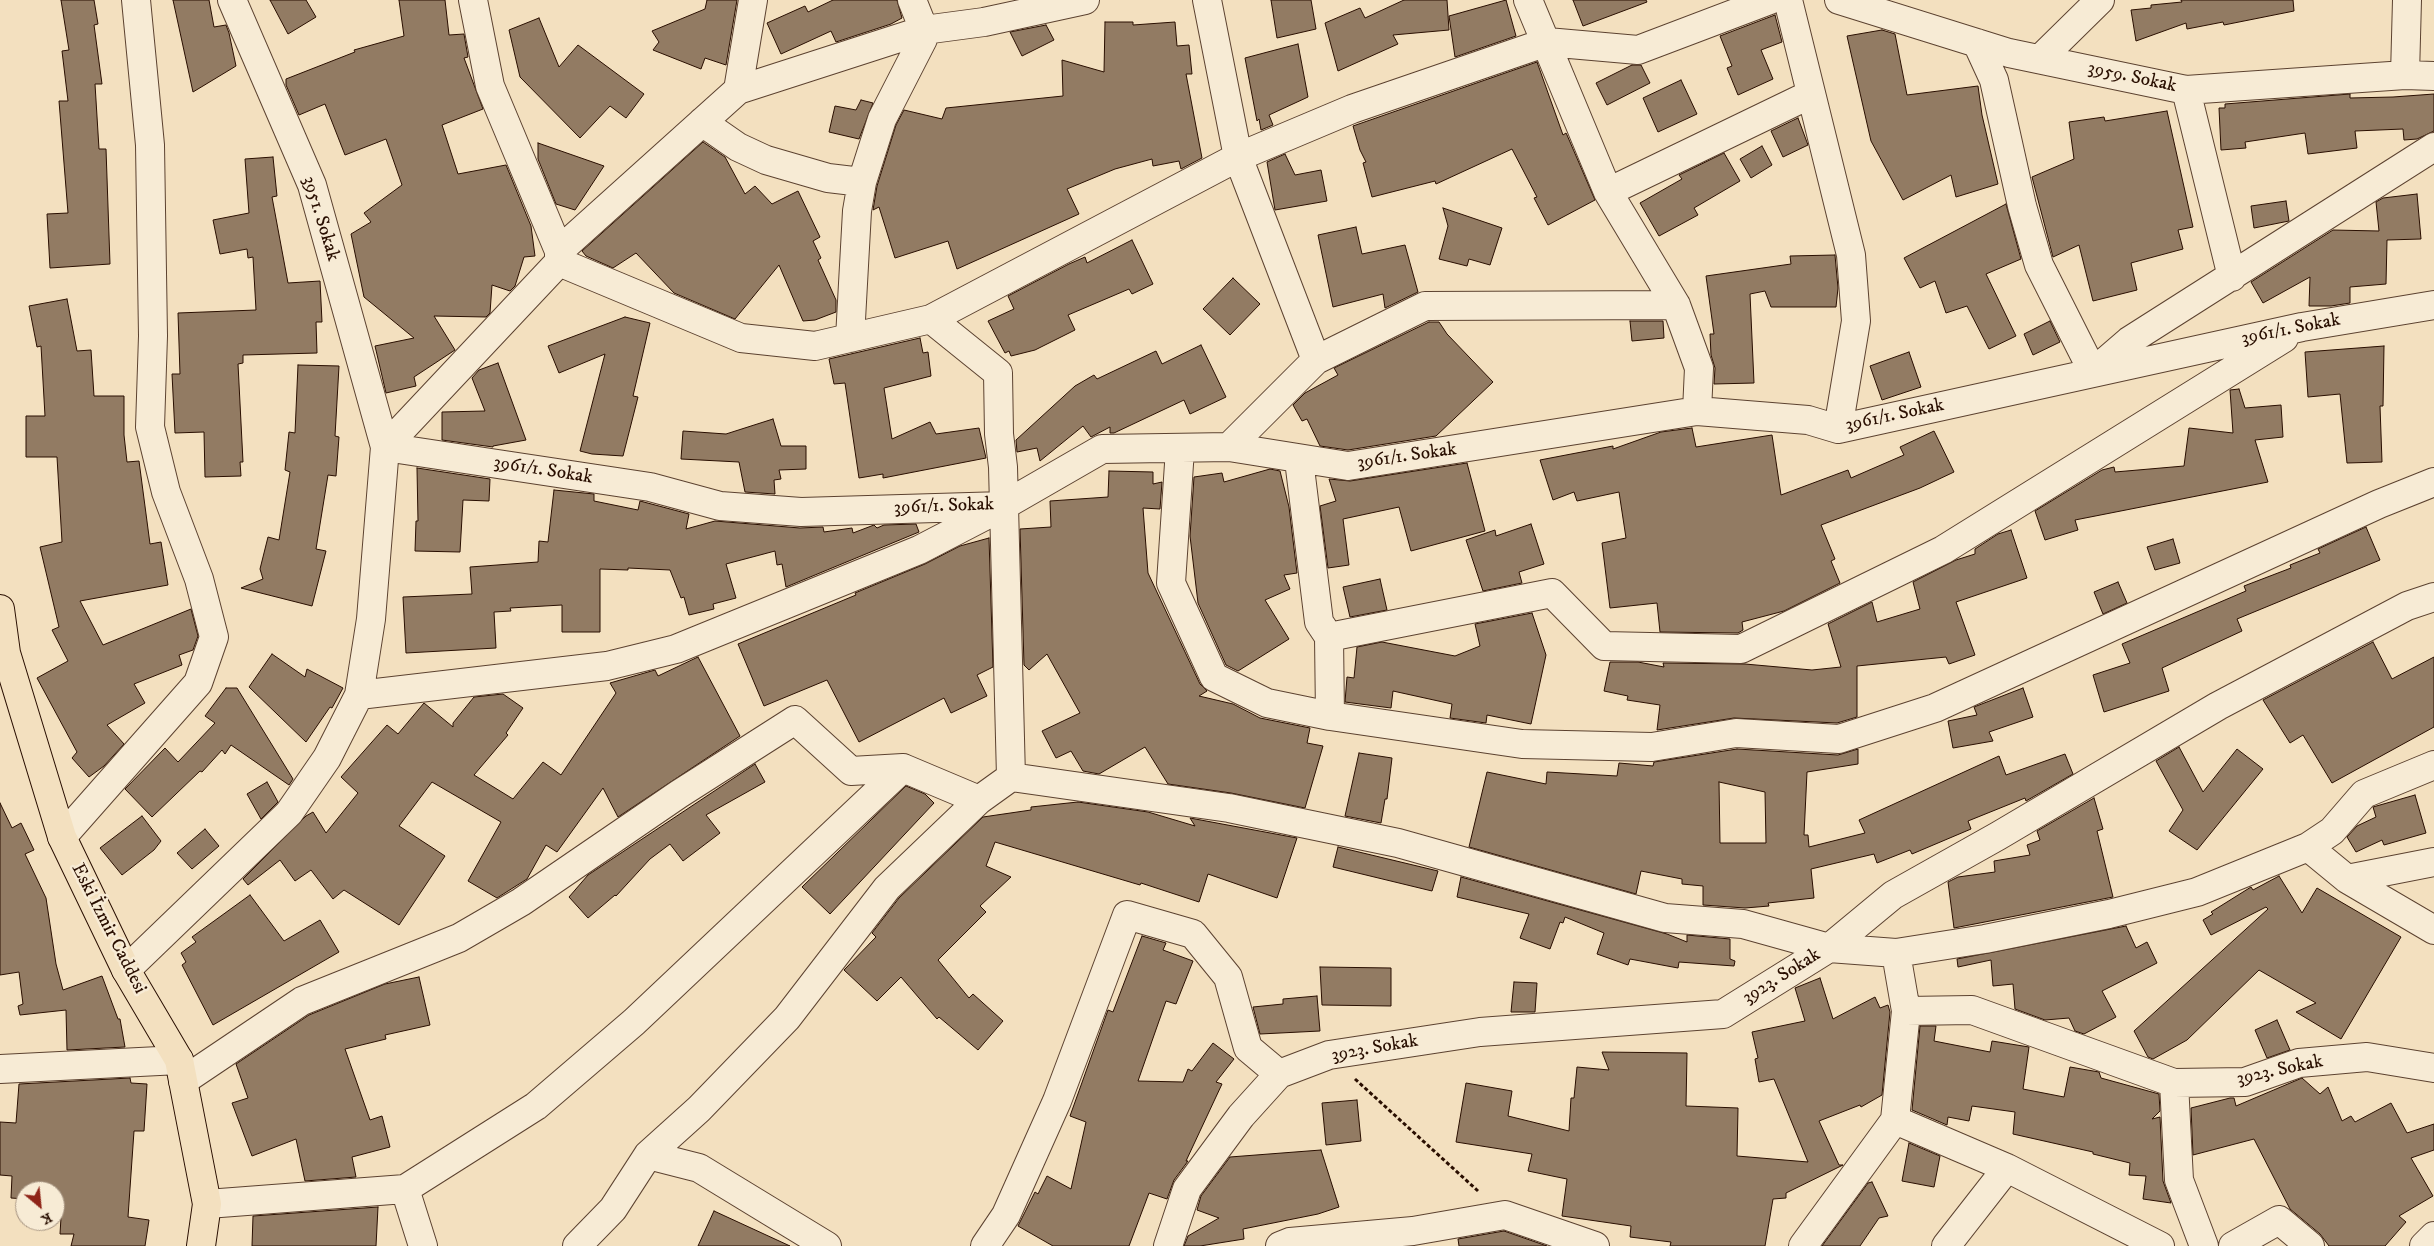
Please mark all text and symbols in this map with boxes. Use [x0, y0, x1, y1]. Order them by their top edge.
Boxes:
street label: 3959. Sokak [2086, 57, 2178, 99]
street label: 3951. Sokak [296, 174, 344, 264]
street label: 3961/1. Sokak [2240, 309, 2342, 351]
street label: 3961/1. Sokak [1844, 394, 1946, 438]
street label: 3961/1. Sokak [1356, 439, 1458, 475]
street label: 3961/1. Sokak [492, 452, 594, 490]
street label: 3961/1. Sokak [894, 494, 994, 520]
street label: Eski İzmir Caddesi [65, 860, 151, 998]
street label: 3923. Sokak [1739, 944, 1825, 1010]
street label: 3923. Sokak [1330, 1030, 1420, 1068]
street label: 3923. Sokak [2235, 1051, 2325, 1091]
north arrow [15, 1181, 65, 1231]
text: K [38, 1208, 55, 1229]

